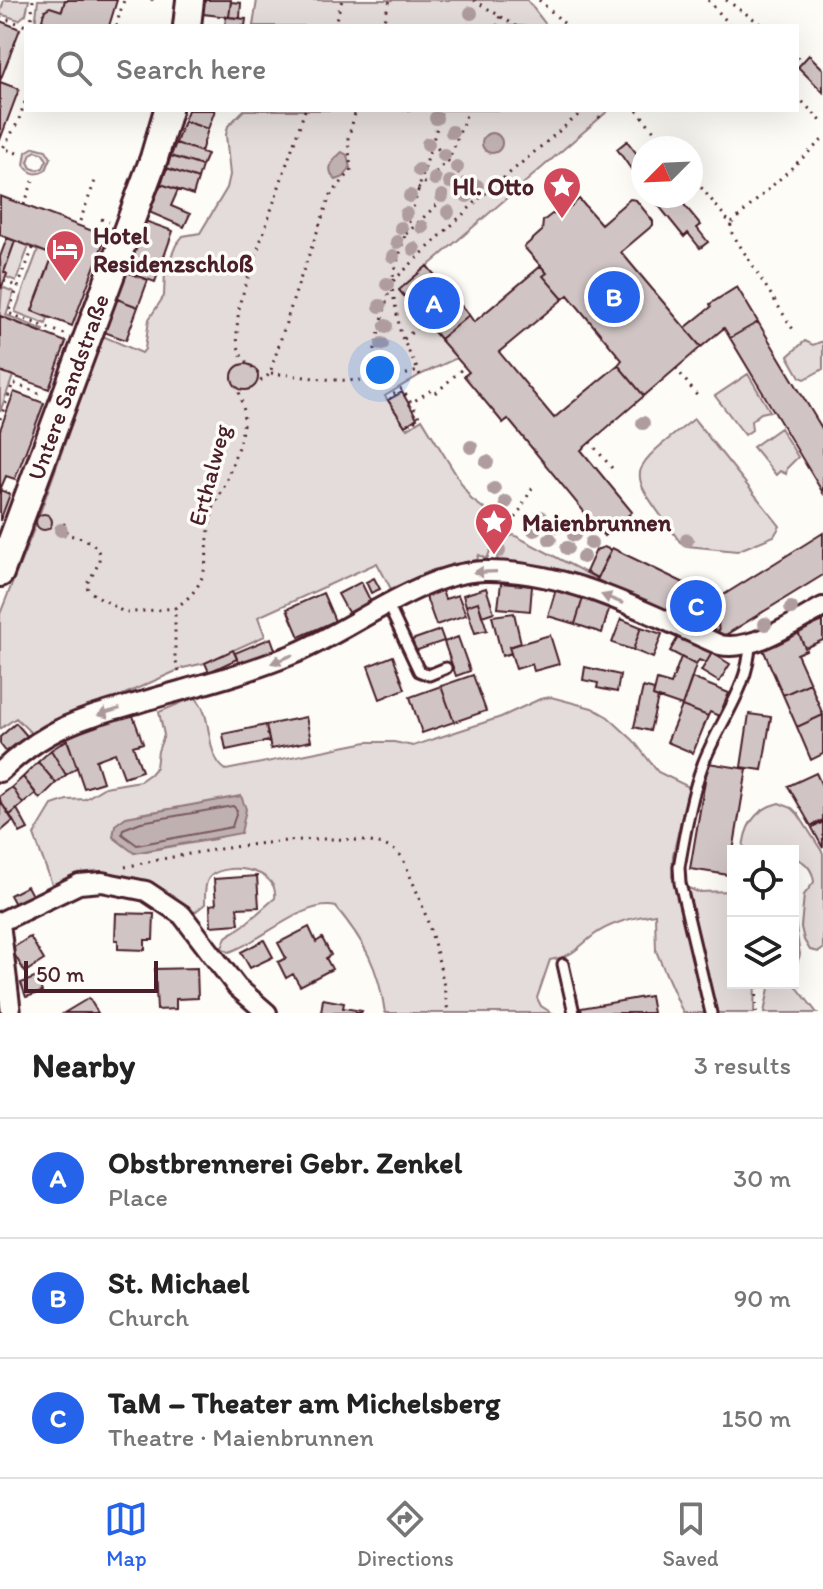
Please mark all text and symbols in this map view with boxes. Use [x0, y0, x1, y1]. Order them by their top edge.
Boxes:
search box [24, 24, 799, 112]
icon: search [52, 46, 96, 90]
text: Search here [116, 50, 266, 87]
north arrow [631, 136, 703, 208]
place icon: Hl. Otto [541, 165, 583, 220]
place label: Hl. Otto [453, 172, 534, 201]
place label: Hotel Residenzschloß [93, 221, 254, 278]
hotel icon: Hotel Residenzschloß [44, 228, 86, 283]
pin: B [588, 267, 640, 327]
pin: A [408, 273, 460, 333]
street label: Untere Sandstraße [21, 290, 115, 484]
your location [360, 350, 400, 390]
street label: Erthalweg [182, 420, 237, 529]
place icon: Maienbrunnen [473, 501, 515, 556]
place label: Maienbrunnen [522, 508, 672, 537]
one-way arrow [472, 565, 497, 578]
pin: C [670, 576, 722, 636]
one-way arrow [600, 593, 624, 606]
one-way arrow [270, 652, 294, 665]
one-way arrow [96, 706, 120, 718]
map controls [727, 845, 799, 989]
button: locate [727, 845, 799, 917]
button: layers [727, 917, 799, 989]
scale bar [24, 957, 158, 993]
text: 50 m [36, 961, 85, 988]
text: Nearby [32, 1045, 135, 1086]
text: 3 results [694, 1049, 791, 1081]
text: Obstbrennerei Gebr. Zenkel [108, 1144, 462, 1181]
text: A [50, 1162, 66, 1194]
text: 30 m [733, 1162, 791, 1194]
text: Place [108, 1181, 168, 1213]
text: St. Michael [108, 1264, 249, 1301]
text: B [50, 1282, 66, 1314]
text: 90 m [734, 1282, 791, 1314]
text: Church [108, 1301, 189, 1333]
text: TaM – Theater am Michelsberg [108, 1384, 500, 1421]
text: C [50, 1402, 66, 1434]
text: 150 m [722, 1402, 791, 1434]
text: Theatre · Maienbrunnen [108, 1421, 374, 1453]
tab: Map [104, 1497, 148, 1572]
tab: Directions [357, 1497, 454, 1572]
tab: Saved [662, 1497, 719, 1572]

